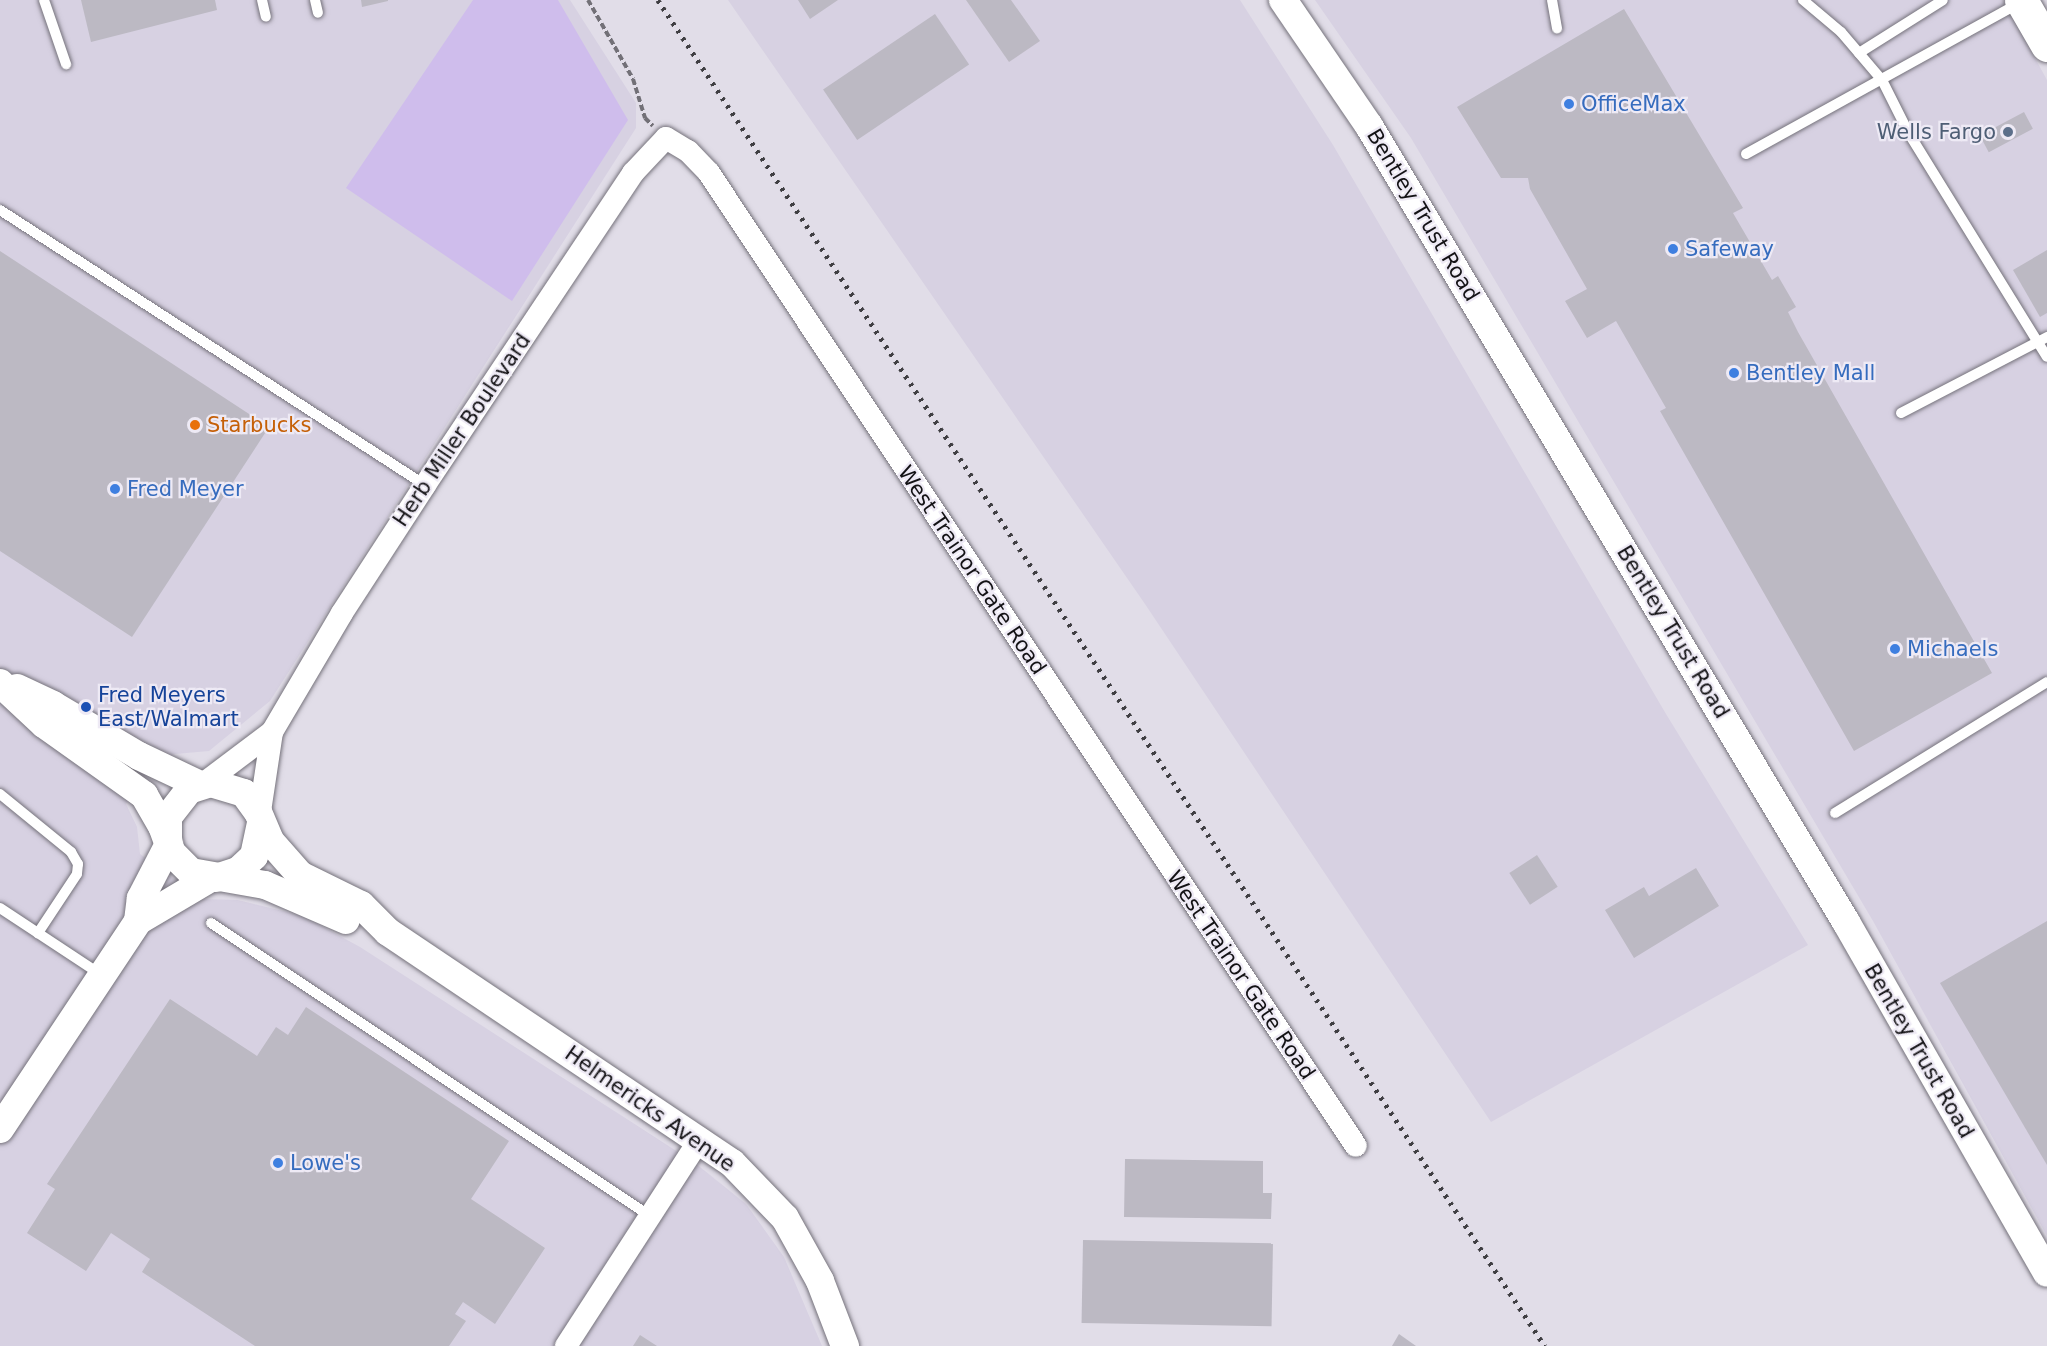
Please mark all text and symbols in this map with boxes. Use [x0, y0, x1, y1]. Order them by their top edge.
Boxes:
place label: OfficeMax [1581, 91, 1686, 117]
marker: OfficeMax [1562, 97, 1576, 111]
place label: Wells Fargo [1877, 119, 1996, 145]
street label: Bentley Trust Road [1361, 124, 1485, 306]
marker: Wells Fargo [2001, 125, 2015, 139]
place label: Safeway [1685, 236, 1774, 262]
marker: Safeway [1666, 242, 1680, 256]
street label: Herb Miller Boulevard [388, 329, 536, 531]
place label: Bentley Mall [1746, 360, 1875, 386]
marker: Bentley Mall [1727, 366, 1741, 380]
place label: Starbucks [207, 412, 311, 438]
marker: Starbucks [188, 418, 202, 432]
street label: West Trainor Gate Road [893, 461, 1051, 679]
place label: Fred Meyer [127, 476, 244, 502]
marker: Fred Meyer [108, 482, 122, 496]
street label: Bentley Trust Road [1611, 541, 1735, 723]
place label: Michaels [1907, 636, 1998, 662]
marker: Michaels [1888, 642, 1902, 656]
place label: Fred Meyers East/Walmart [98, 682, 239, 732]
marker: Fred Meyers East/Walmart [79, 700, 93, 714]
street label: West Trainor Gate Road [1162, 866, 1320, 1084]
street label: Bentley Trust Road [1859, 959, 1979, 1143]
street label: Helmericks Avenue [560, 1041, 740, 1177]
place label: Lowe's [290, 1150, 361, 1176]
marker: Lowe's [271, 1156, 285, 1170]

